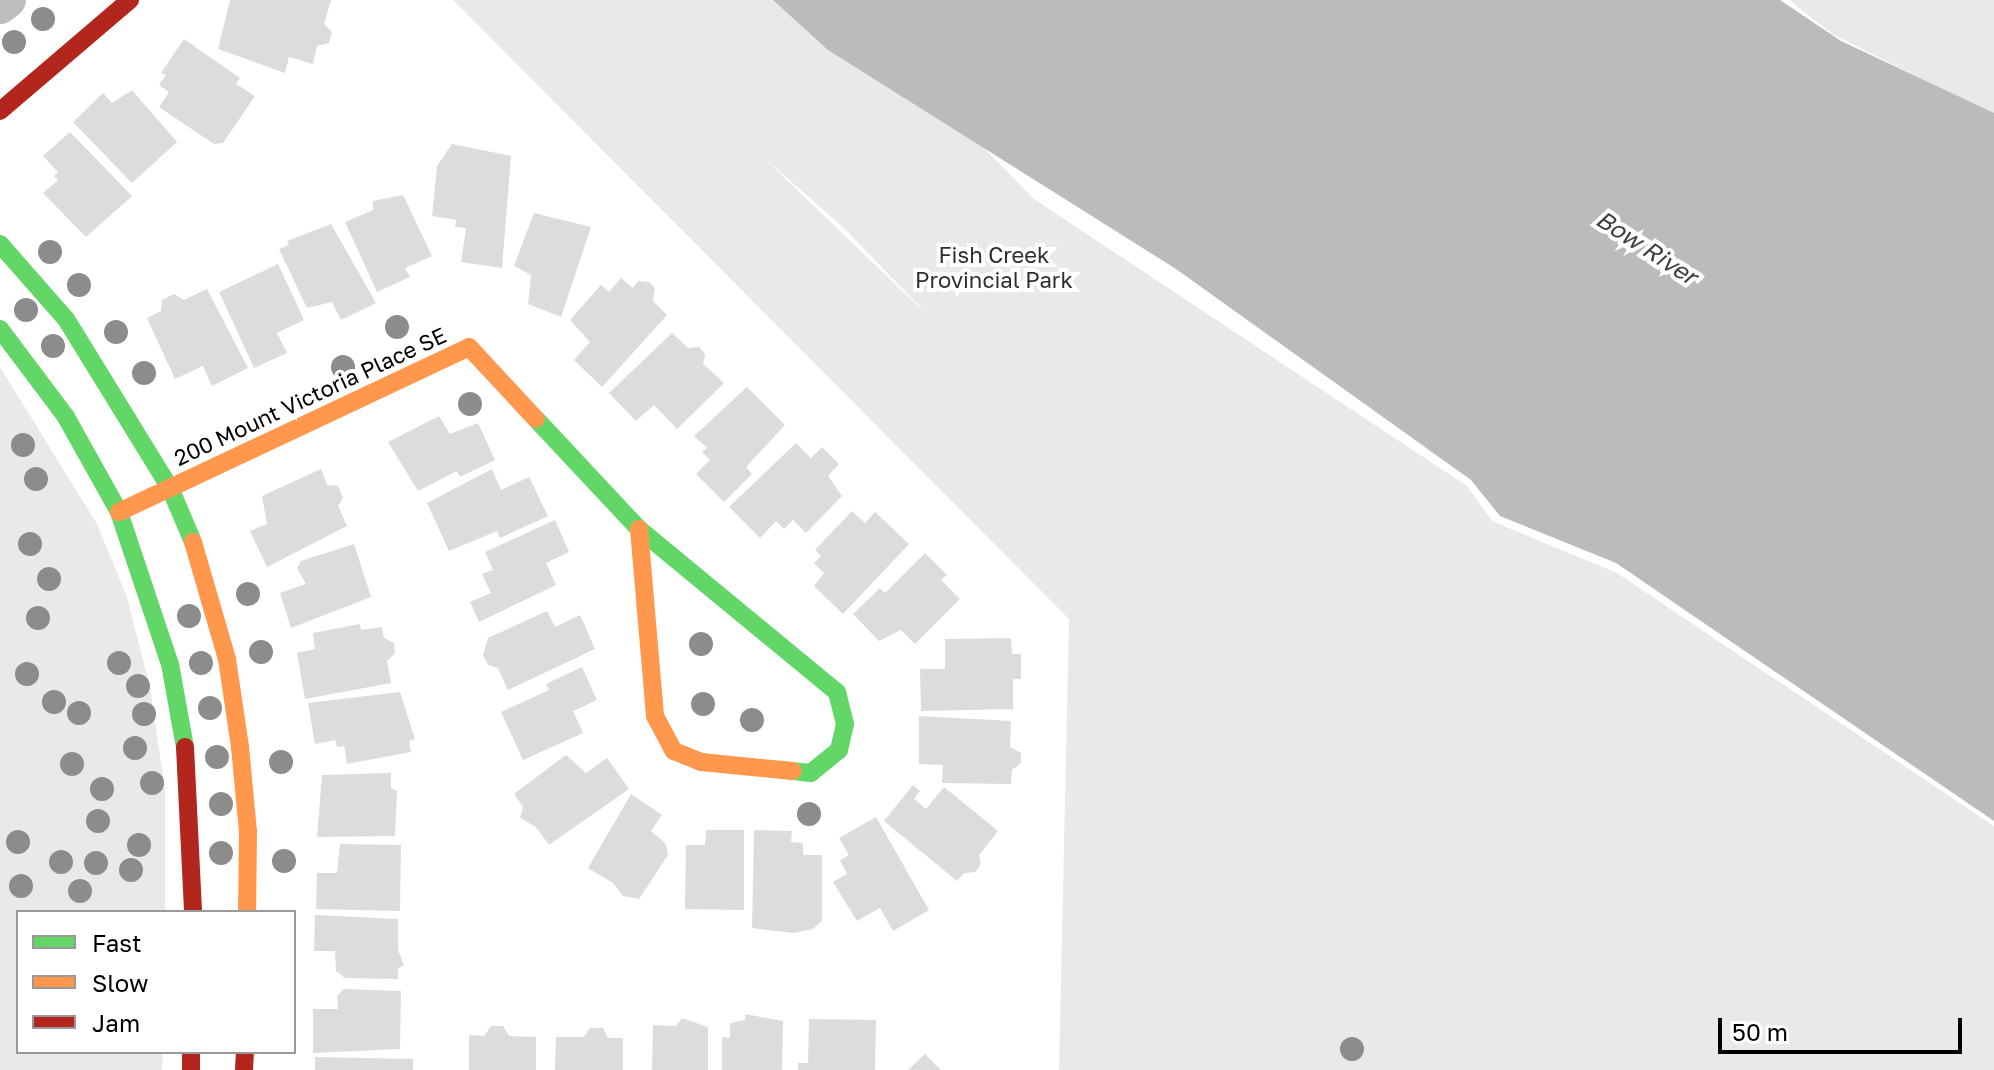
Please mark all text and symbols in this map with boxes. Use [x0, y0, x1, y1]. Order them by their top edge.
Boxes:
water label: Bow River [1591, 204, 1703, 290]
park label: Fish Creek Provincial Park [915, 241, 1073, 292]
street label: 200 Mount Victoria Place SE [170, 321, 450, 471]
legend [16, 910, 296, 1054]
text: Fast [92, 928, 142, 957]
text: Slow [92, 968, 148, 997]
scale bar [1722, 1002, 1966, 1052]
text: Jam [92, 1008, 140, 1037]
text: 50 m [1732, 1017, 1788, 1046]

